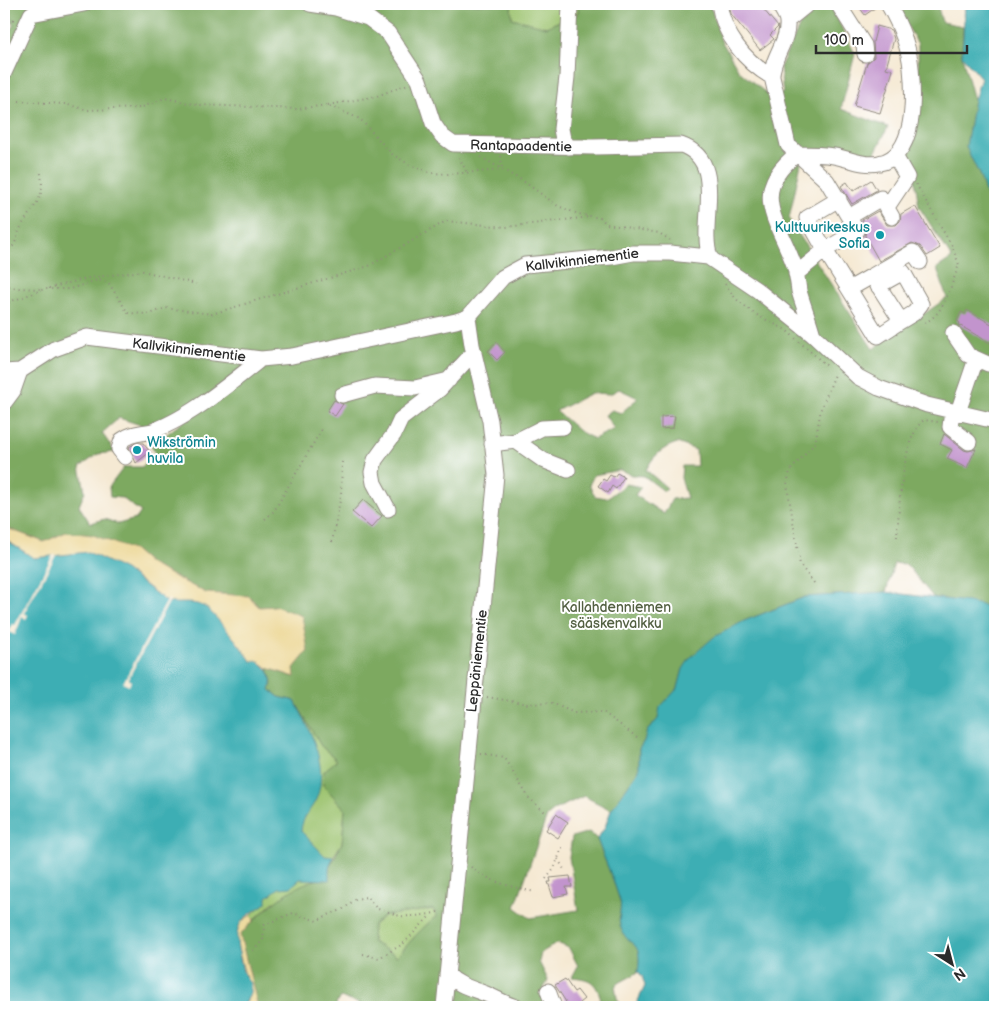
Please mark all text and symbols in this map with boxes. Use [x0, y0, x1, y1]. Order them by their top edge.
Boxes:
scale bar [816, 22, 968, 54]
text: 100 m [824, 31, 864, 50]
street label: Rantapaadentie [470, 137, 572, 155]
place label: Kulttuurikeskus Sofia [775, 219, 870, 252]
marker: Kulttuurikeskus Sofia [874, 229, 886, 241]
street label: Kallvikinniementie [524, 245, 640, 275]
street label: Kallvikinniementie [131, 335, 247, 365]
place label: Wikströmin huvila [147, 434, 216, 467]
marker: Wikströmin huvila [131, 444, 143, 456]
park label: Kallahdenniemen sääskenvalkku [561, 599, 671, 632]
street label: Leppäniementie [463, 609, 491, 713]
north arrow [926, 938, 976, 988]
text: N [950, 964, 969, 984]

